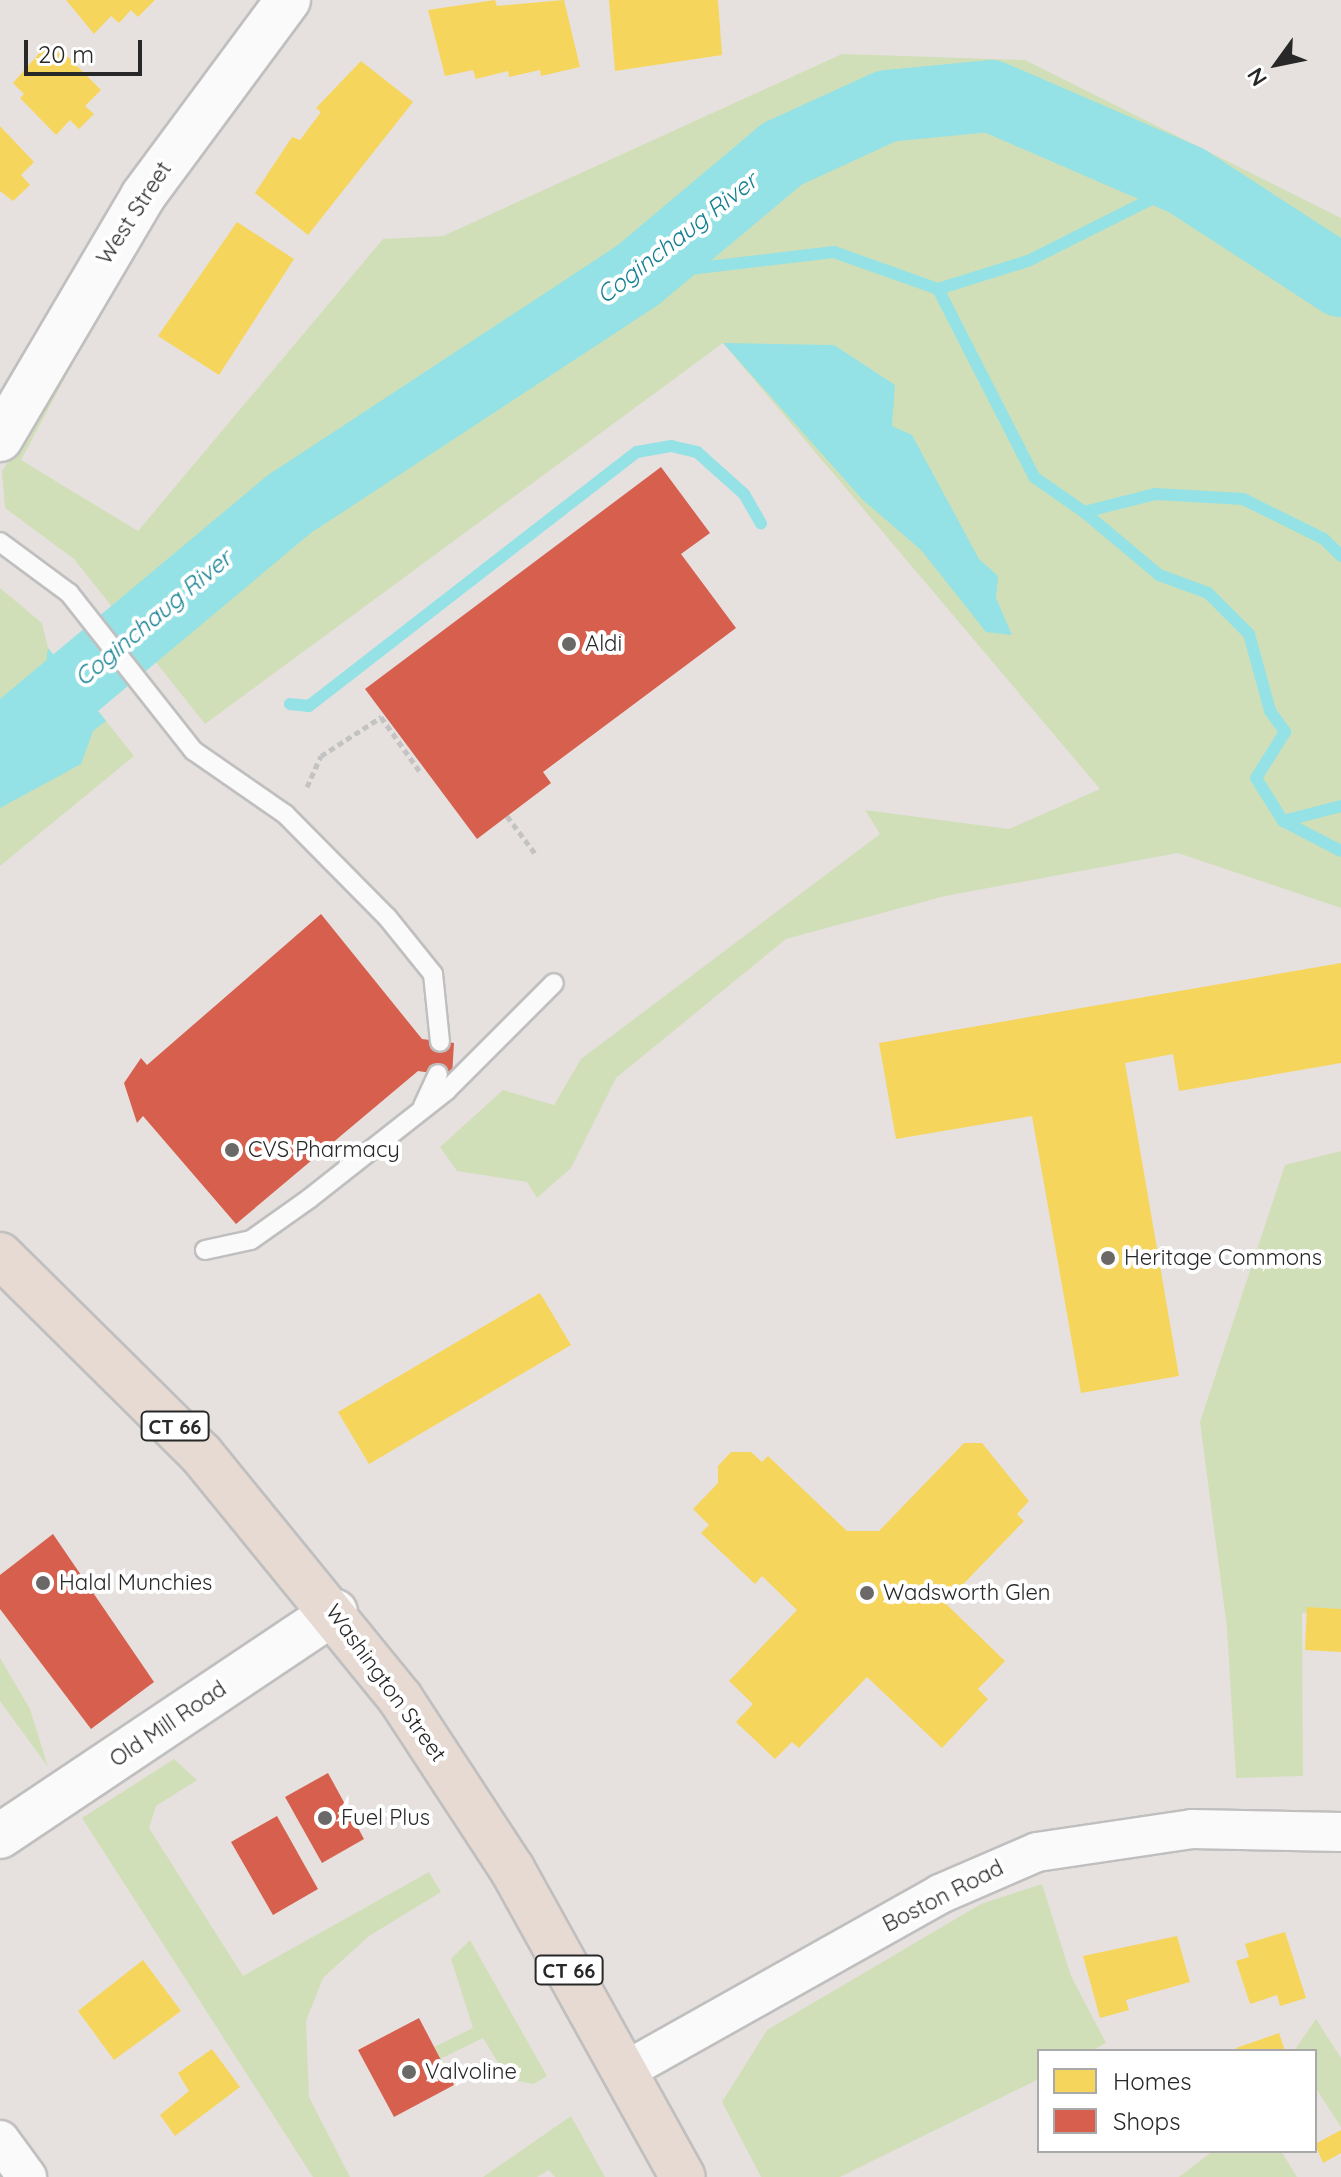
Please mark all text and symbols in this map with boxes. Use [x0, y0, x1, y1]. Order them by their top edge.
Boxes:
scale bar [28, 24, 146, 74]
north arrow [1237, 24, 1317, 104]
text: 20 m [38, 39, 94, 69]
text: N [1241, 63, 1273, 91]
street label: West Street [91, 157, 177, 269]
water label: Coginchaug River [591, 166, 763, 310]
water label: Coginchaug River [69, 544, 237, 692]
place label: Aldi [585, 631, 622, 657]
marker: Aldi [560, 635, 578, 653]
place label: CVS Pharmacy [248, 1137, 400, 1163]
marker: CVS Pharmacy [223, 1141, 241, 1159]
place label: Heritage Commons [1124, 1245, 1322, 1271]
marker: Heritage Commons [1099, 1249, 1117, 1267]
road number: CT 66 [139, 1410, 211, 1442]
place label: Halal Munchies [59, 1570, 212, 1596]
marker: Halal Munchies [34, 1574, 52, 1592]
place label: Wadsworth Glen [883, 1580, 1051, 1606]
marker: Wadsworth Glen [858, 1584, 876, 1602]
street label: Washington Street [320, 1599, 452, 1767]
street label: Old Mill Road [105, 1675, 231, 1773]
place label: Fuel Plus [341, 1805, 430, 1831]
marker: Fuel Plus [316, 1809, 334, 1827]
street label: Boston Road [878, 1854, 1008, 1938]
road number: CT 66 [533, 1954, 605, 1986]
legend [1037, 2049, 1317, 2153]
place label: Valvoline [425, 2059, 517, 2085]
marker: Valvoline [400, 2063, 418, 2081]
text: Homes [1113, 2066, 1191, 2096]
text: Shops [1113, 2106, 1180, 2136]

